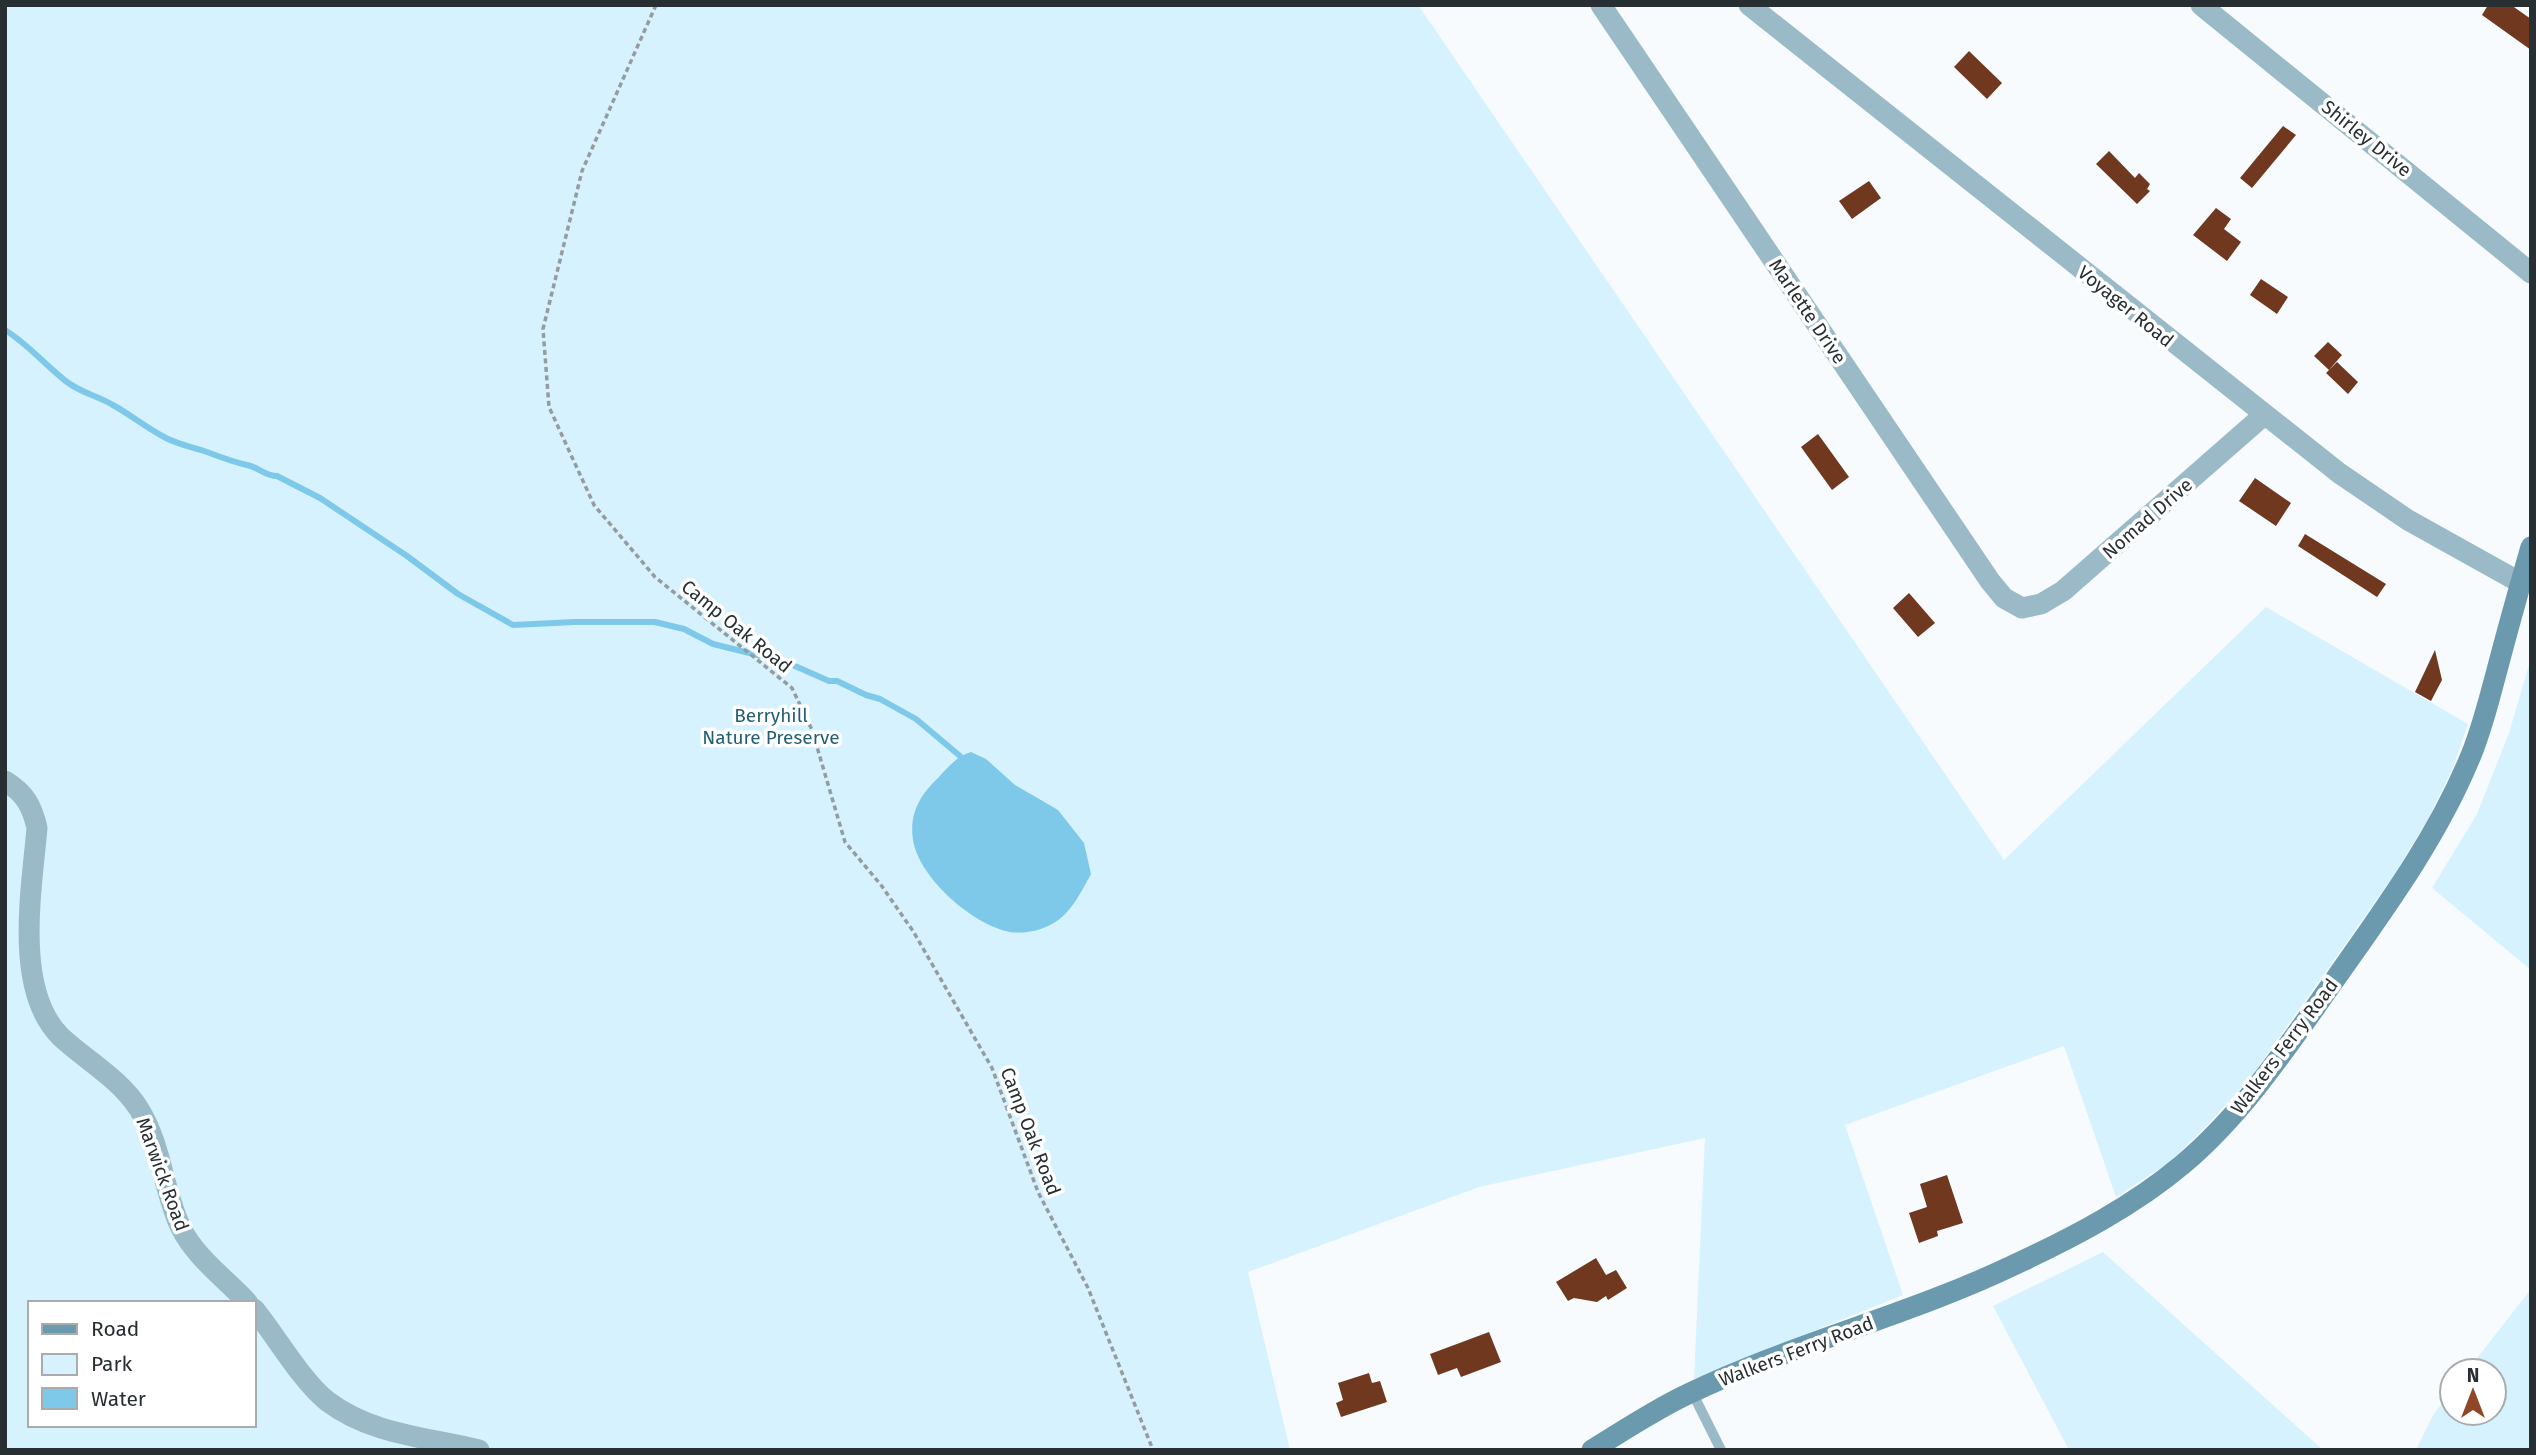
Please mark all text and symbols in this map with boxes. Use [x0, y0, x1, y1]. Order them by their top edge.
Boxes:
street label: Shirley Drive [2317, 95, 2416, 182]
street label: Marlette Drive [1764, 254, 1851, 368]
street label: Voyager Road [2073, 261, 2178, 352]
street label: Nomad Drive [2098, 473, 2197, 564]
street label: Camp Oak Road [677, 575, 796, 678]
park label: Berryhill Nature Preserve [702, 704, 840, 749]
street label: Walkers Ferry Road [2226, 974, 2343, 1119]
street label: Camp Oak Road [996, 1064, 1066, 1198]
street label: Marwick Road [131, 1114, 194, 1234]
legend [28, 1301, 256, 1427]
street label: Walkers Ferry Road [1716, 1311, 1877, 1392]
text: Road [91, 1316, 139, 1342]
text: Park [91, 1351, 133, 1377]
north arrow [2438, 1357, 2508, 1427]
text: N [2467, 1364, 2479, 1387]
text: Water [91, 1386, 146, 1412]

